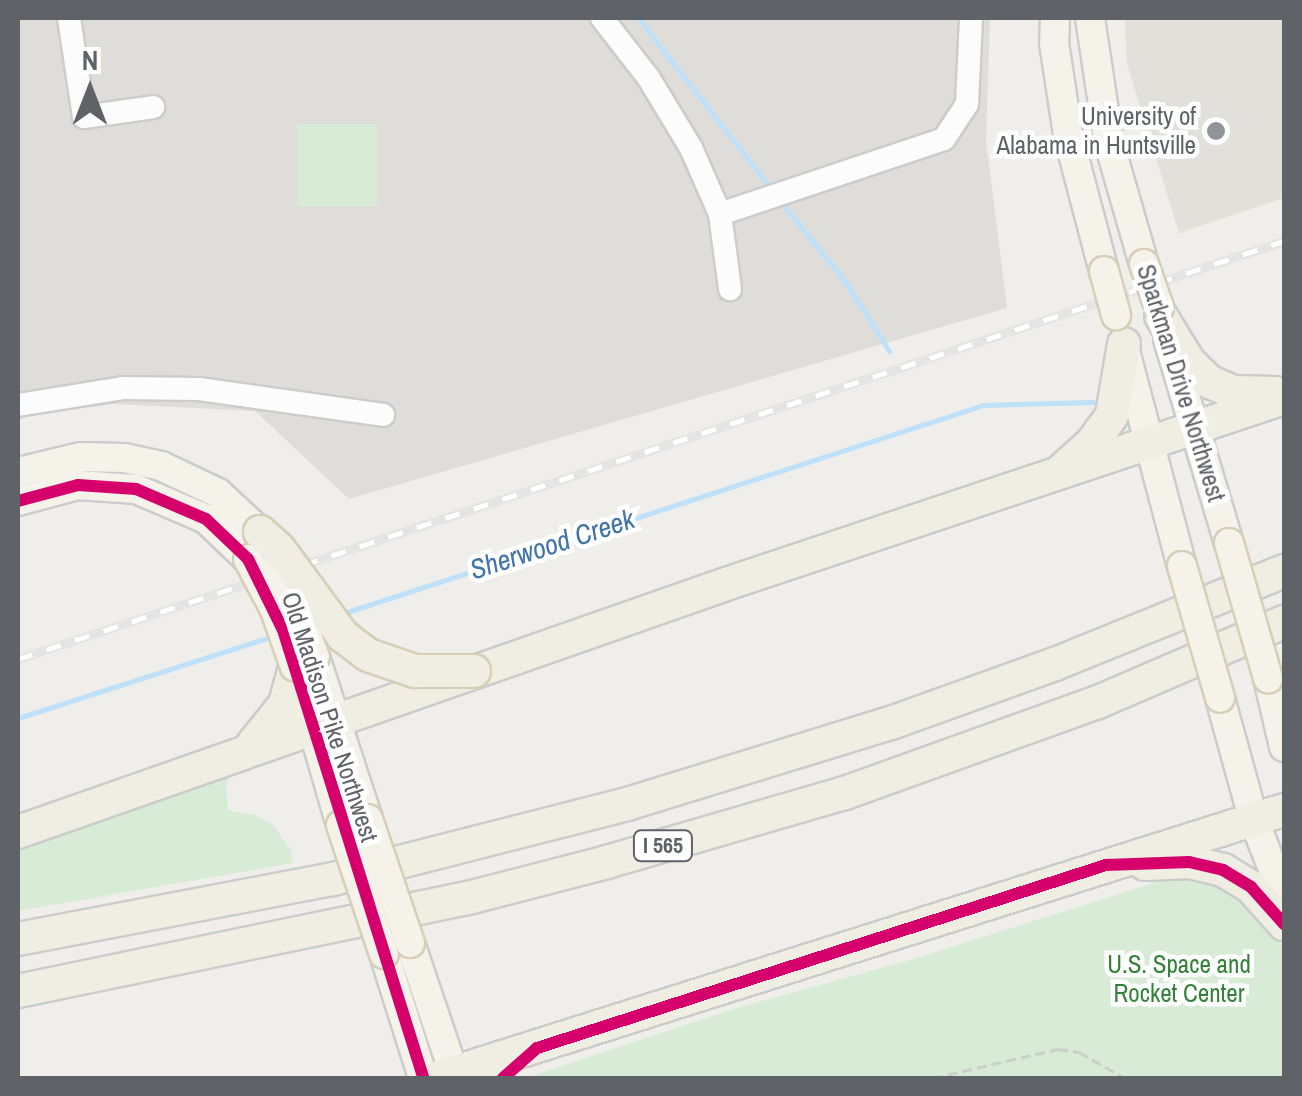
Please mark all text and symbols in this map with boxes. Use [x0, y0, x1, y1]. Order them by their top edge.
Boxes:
north arrow [40, 40, 140, 140]
text: N [82, 41, 98, 79]
place label: University of Alabama in Huntsville [997, 102, 1196, 161]
marker: University of Alabama in Huntsville [1205, 120, 1227, 142]
street label: Sparkman Drive Northwest [1131, 261, 1231, 505]
water label: Sherwood Creek [465, 502, 639, 586]
street label: Old Madison Pike Northwest [275, 588, 385, 846]
road number: I 565 [630, 829, 696, 863]
park label: U.S. Space and Rocket Center [1107, 950, 1251, 1009]

